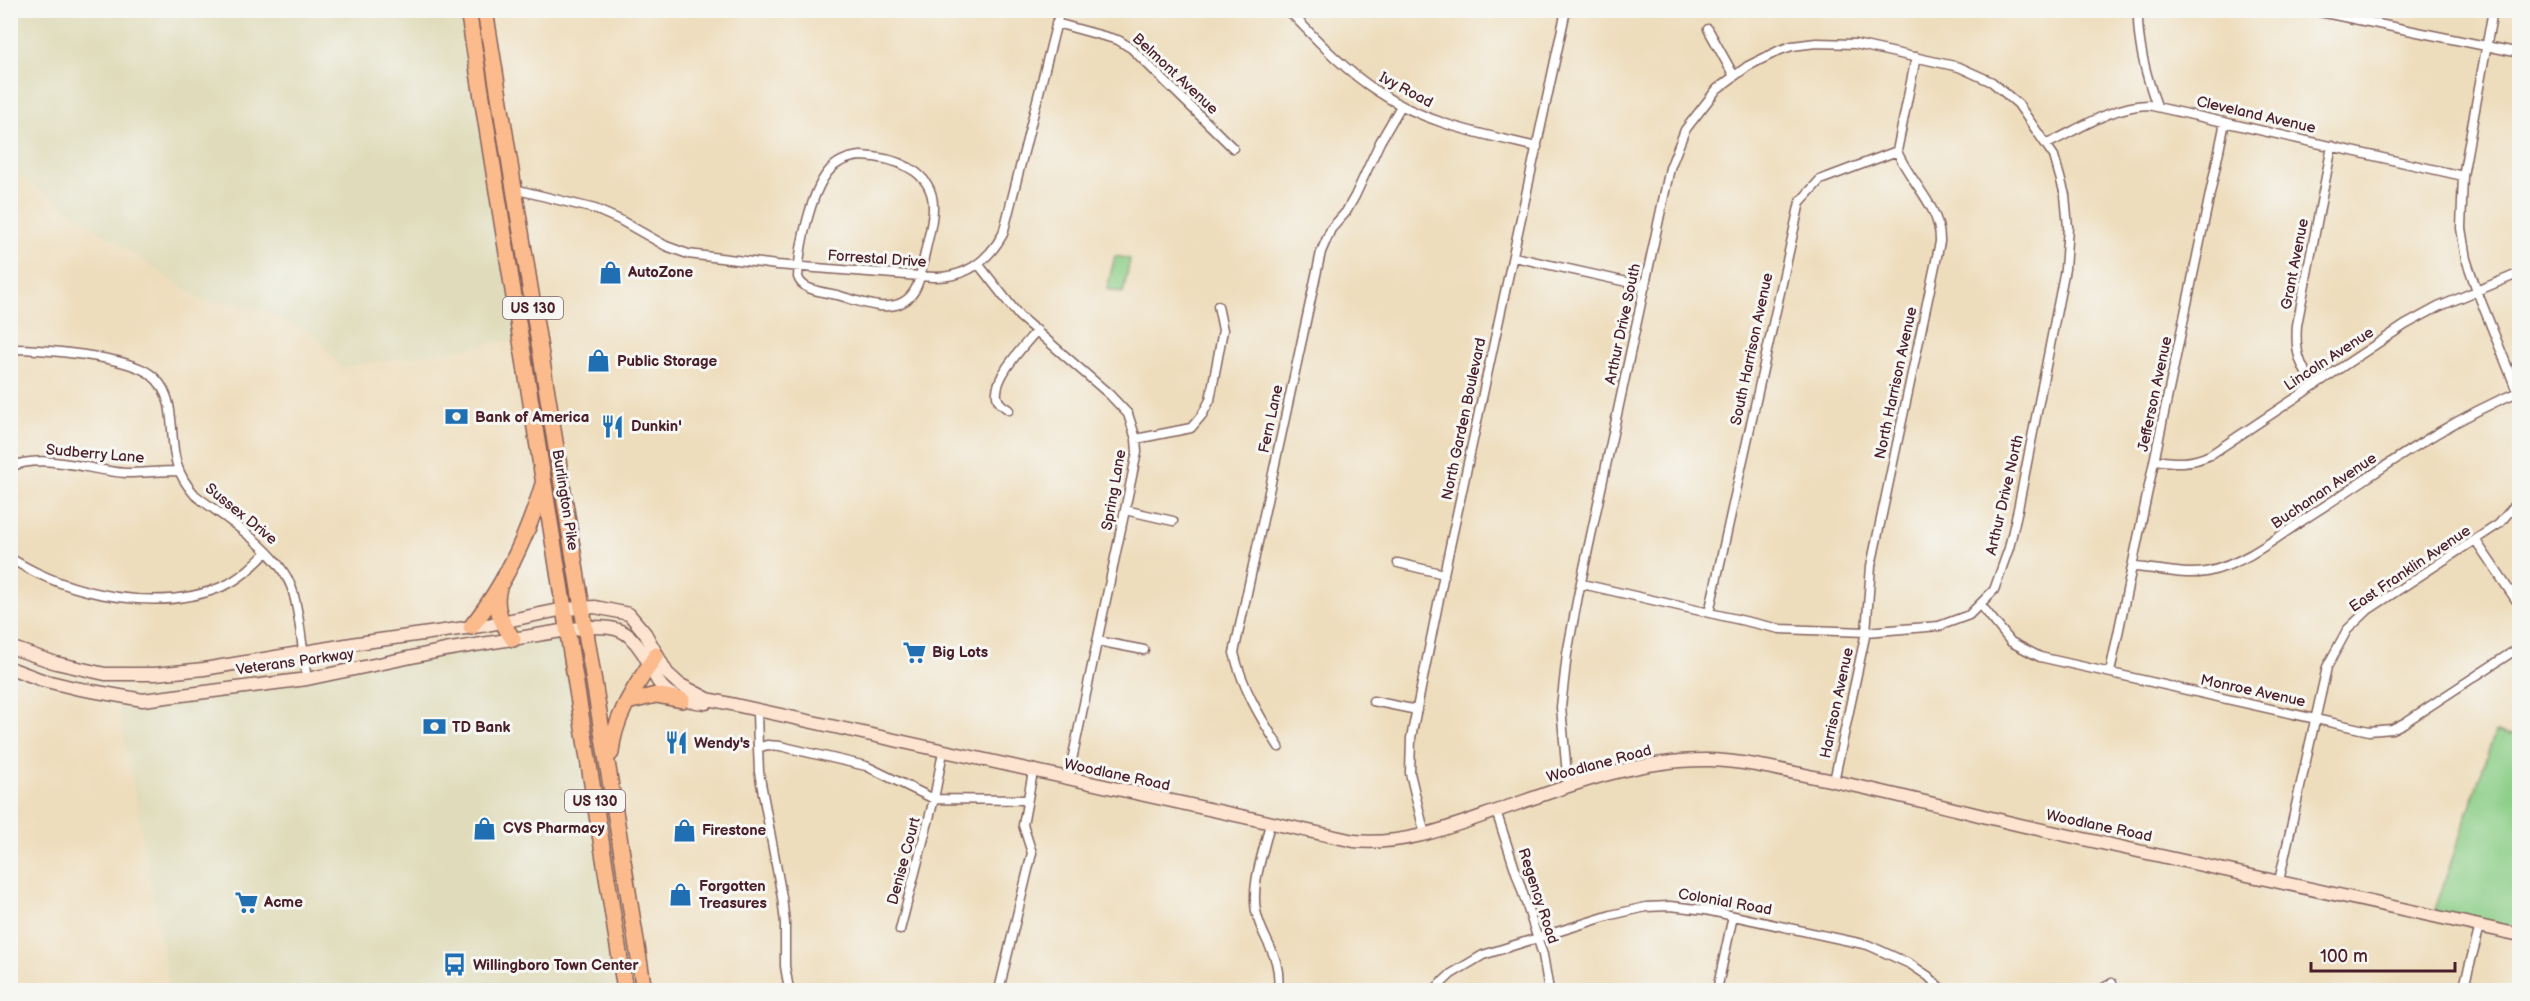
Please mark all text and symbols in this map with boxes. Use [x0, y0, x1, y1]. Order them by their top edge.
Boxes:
street label: Belmont Avenue [1128, 29, 1222, 119]
street label: Ivy Road [1376, 68, 1436, 112]
street label: Cleveland Avenue [2195, 92, 2318, 138]
street label: Grant Avenue [2277, 217, 2313, 311]
street label: Forrestal Drive [827, 246, 927, 272]
shop icon: AutoZone [597, 259, 623, 285]
street label: Arthur Drive South [1601, 262, 1645, 386]
place label: AutoZone [627, 263, 694, 282]
street label: South Harrison Avenue [1727, 271, 1777, 427]
road number: US 130 [503, 297, 563, 319]
street label: North Harrison Avenue [1871, 305, 1921, 461]
street label: Lincoln Avenue [2281, 323, 2378, 395]
street label: Jefferson Avenue [2134, 335, 2176, 453]
street label: North Garden Boulevard [1438, 336, 1490, 502]
shop icon: Public Storage [586, 348, 612, 374]
place label: Public Storage [617, 352, 718, 371]
street label: Fern Lane [1254, 383, 1288, 455]
bank icon: Bank of America [444, 404, 470, 430]
place label: Bank of America [475, 408, 589, 427]
restaurant icon: Dunkin' [600, 413, 626, 439]
place label: Dunkin' [631, 417, 682, 436]
street label: Arthur Drive North [1982, 433, 2028, 557]
street label: Sudberry Lane [45, 440, 145, 468]
street label: Burlington Pike [548, 448, 582, 552]
street label: Spring Lane [1098, 448, 1130, 532]
street label: Buchanan Avenue [2268, 449, 2380, 533]
street label: Sussex Drive [201, 479, 281, 549]
street label: East Franklin Avenue [2346, 521, 2474, 617]
supermarket icon: Big Lots [901, 639, 927, 665]
place label: Big Lots [932, 643, 988, 662]
street label: Veterans Parkway [235, 644, 355, 680]
street label: Harrison Avenue [1816, 646, 1858, 760]
street label: Monroe Avenue [2199, 671, 2307, 711]
bank icon: TD Bank [421, 714, 447, 740]
place label: TD Bank [452, 718, 511, 737]
restaurant icon: Wendy's [663, 730, 689, 756]
place label: Wendy's [694, 734, 750, 753]
street label: Woodlane Road [1544, 741, 1654, 787]
street label: Woodlane Road [1062, 754, 1172, 796]
road number: US 130 [565, 790, 625, 812]
street label: Woodlane Road [2044, 805, 2154, 847]
shop icon: CVS Pharmacy [472, 815, 498, 841]
street label: Denise Court [883, 815, 925, 907]
shop icon: Firestone [671, 817, 697, 843]
place label: CVS Pharmacy [503, 819, 605, 838]
place label: Firestone [702, 821, 767, 840]
street label: Regency Road [1514, 846, 1562, 946]
place label: Forgotten Treasures [699, 877, 767, 913]
shop icon: Forgotten Treasures [668, 882, 694, 908]
street label: Colonial Road [1677, 884, 1773, 920]
supermarket icon: Acme [233, 889, 259, 915]
place label: Acme [263, 893, 303, 912]
scale bar [2311, 935, 2455, 973]
text: 100 m [2320, 946, 2368, 967]
bus stop icon: Willingboro Town Center [442, 952, 468, 978]
place label: Willingboro Town Center [473, 956, 639, 975]

